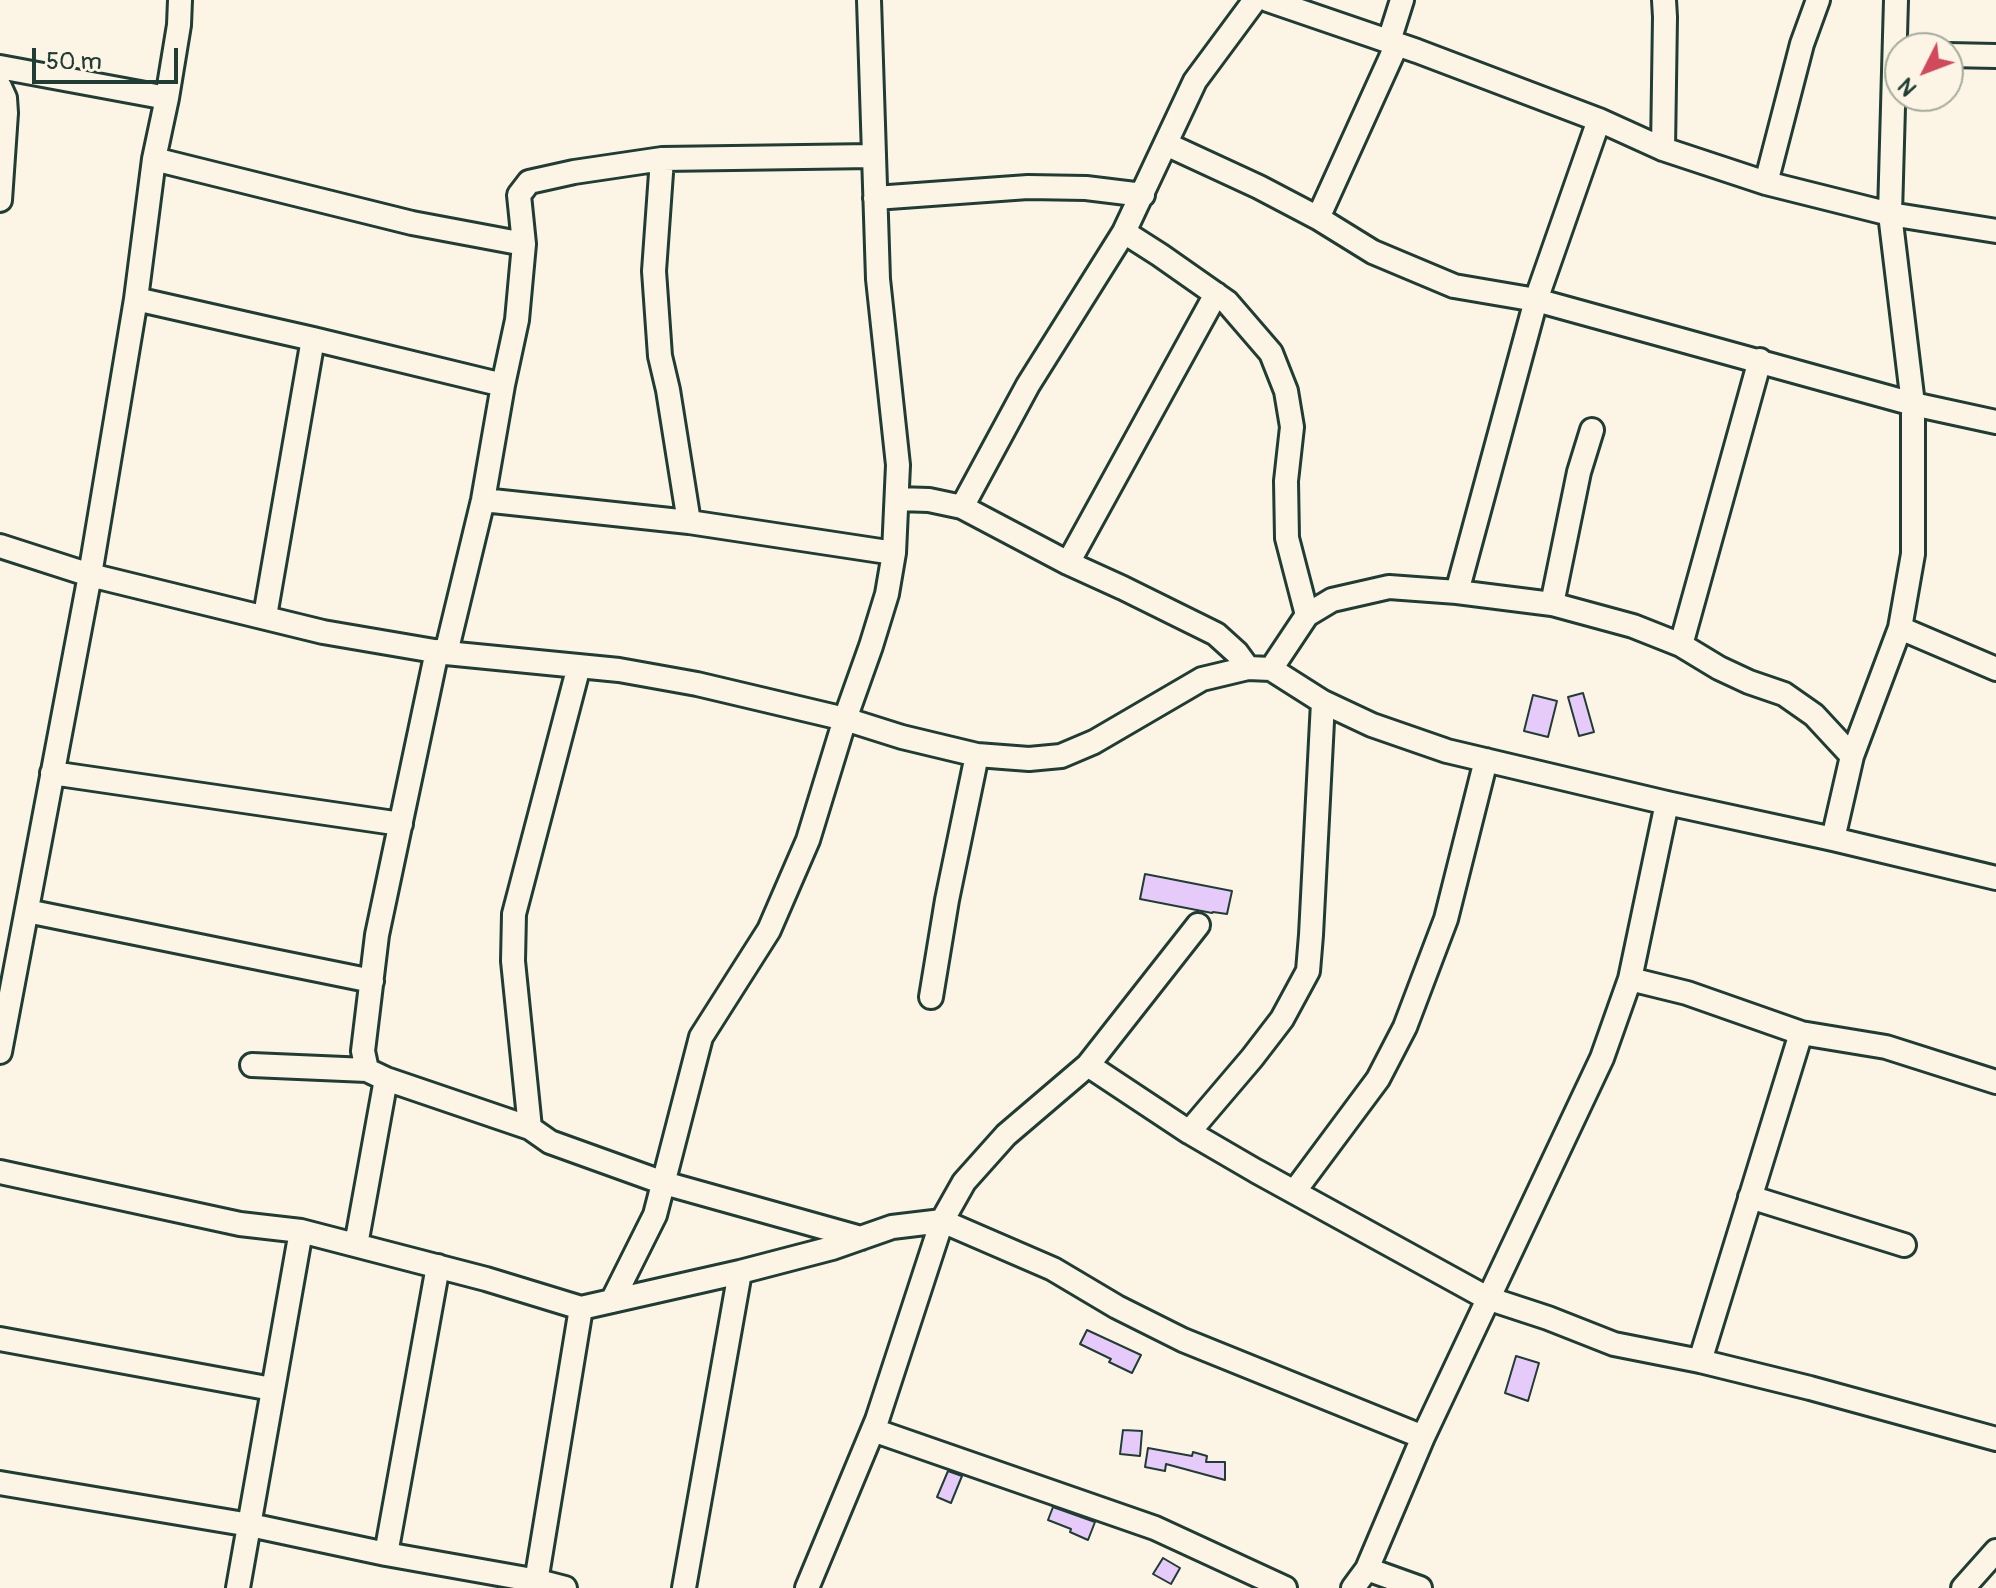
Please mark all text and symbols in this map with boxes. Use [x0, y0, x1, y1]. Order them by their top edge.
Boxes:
scale bar [36, 32, 182, 82]
north arrow [1884, 32, 1964, 112]
text: 50 m [46, 47, 102, 76]
text: N [1892, 72, 1923, 102]

